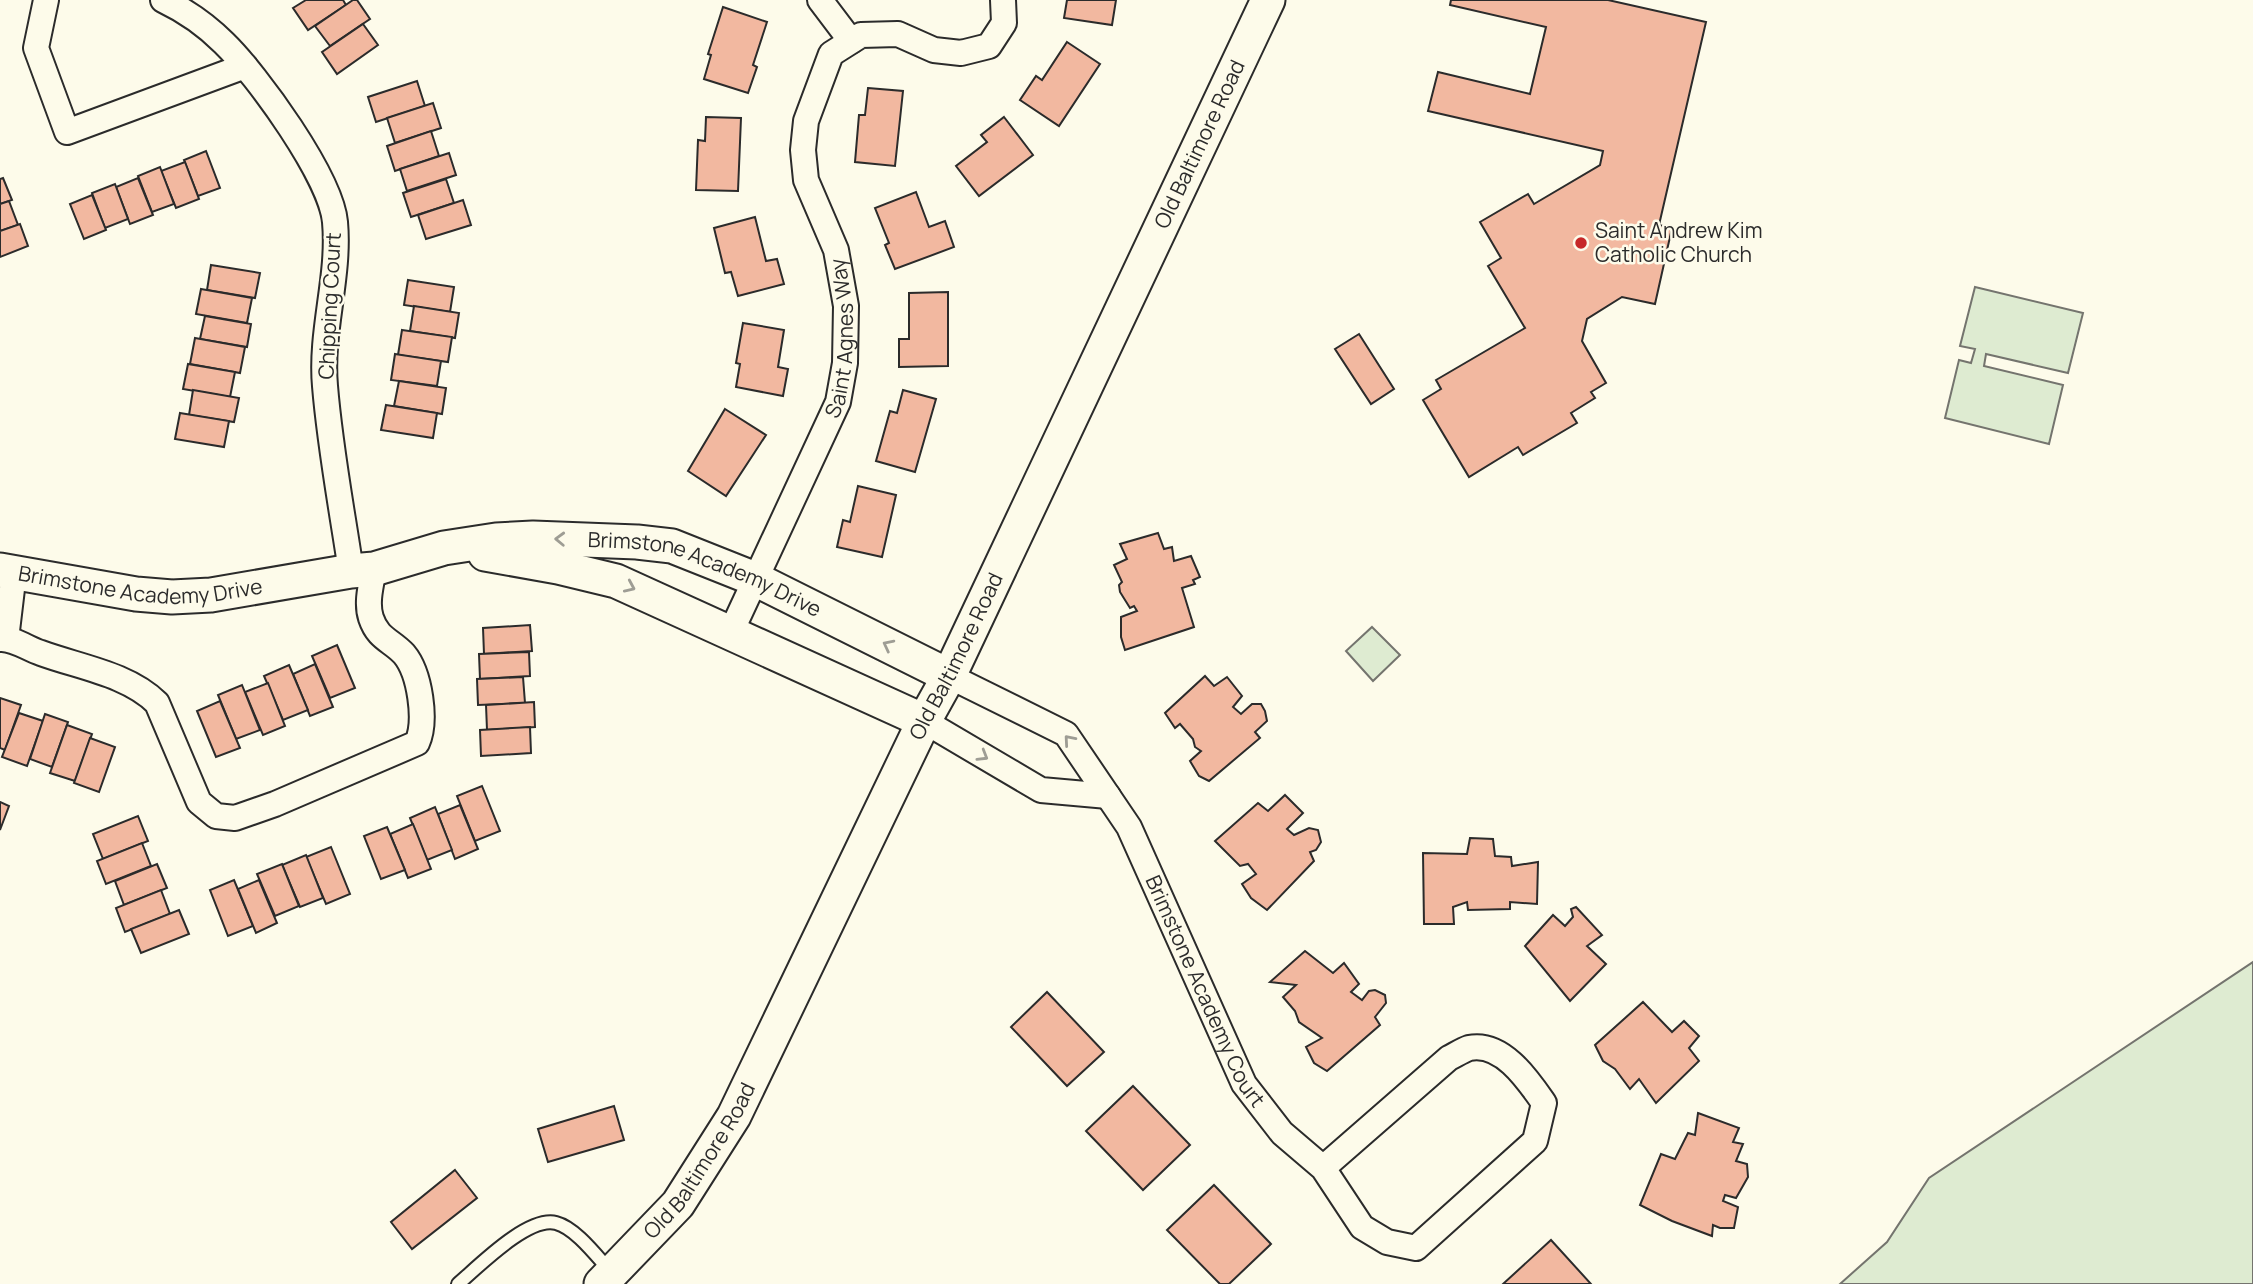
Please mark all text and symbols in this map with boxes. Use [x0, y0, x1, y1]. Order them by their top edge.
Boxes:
street label: Old Baltimore Road [1147, 55, 1251, 233]
place label: Saint Andrew Kim Catholic Church [1595, 216, 1762, 268]
street label: Chipping Court [311, 232, 347, 380]
marker: Saint Andrew Kim Catholic Church [1573, 235, 1589, 251]
street label: Saint Agnes Way [818, 256, 859, 422]
street label: Brimstone Academy Drive [587, 525, 826, 623]
one-way arrow [554, 531, 565, 546]
street label: Brimstone Academy Drive [16, 559, 264, 610]
street label: Old Baltimore Road [902, 568, 1009, 744]
one-way arrow [623, 579, 635, 593]
one-way arrow [883, 640, 895, 653]
one-way arrow [1065, 735, 1077, 748]
one-way arrow [976, 748, 988, 761]
street label: Brimstone Academy Court [1139, 871, 1272, 1113]
street label: Old Baltimore Road [637, 1078, 761, 1245]

